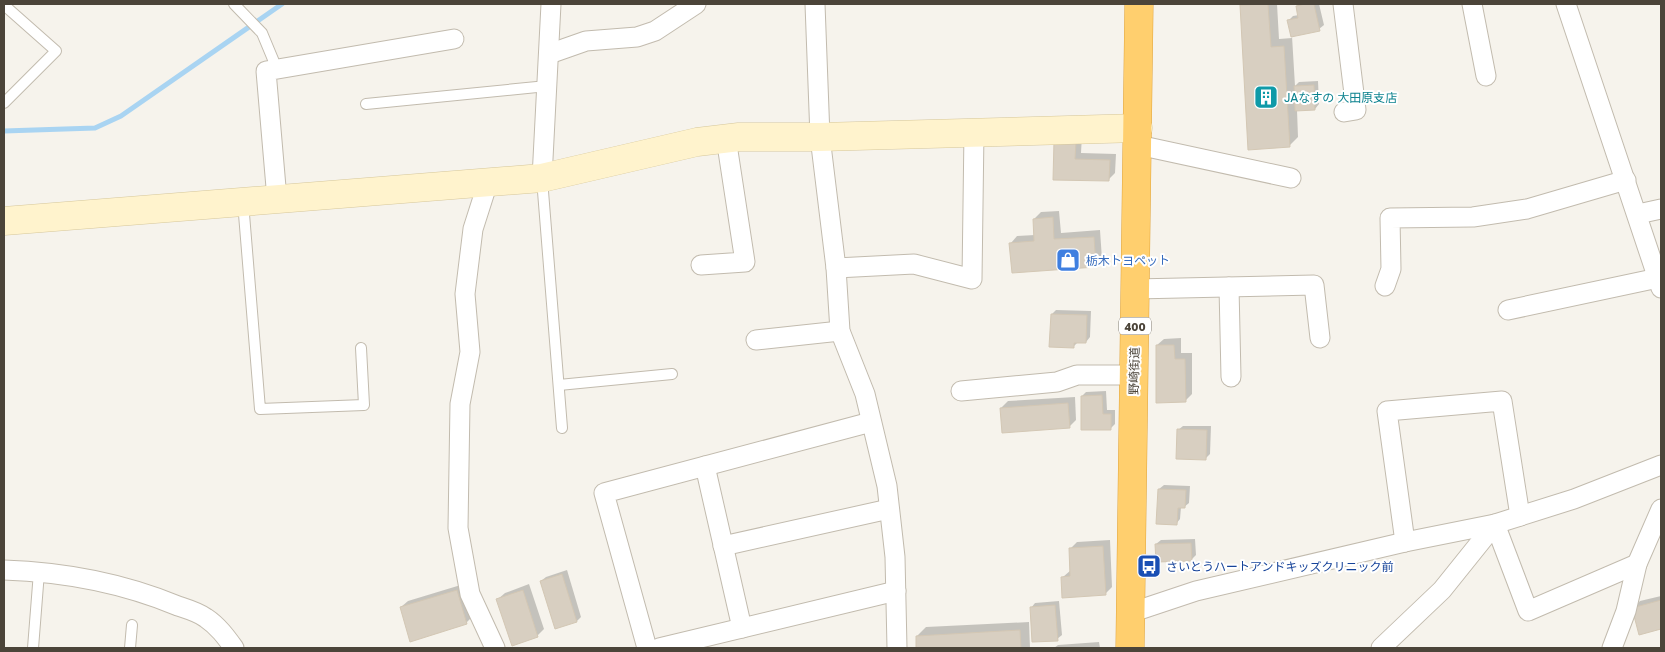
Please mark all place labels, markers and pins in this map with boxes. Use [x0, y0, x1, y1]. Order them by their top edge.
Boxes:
building icon: JAなすの 大田原支店 [1253, 84, 1279, 110]
place label: JAなすの 大田原支店 [1284, 90, 1397, 105]
shop icon: 栃木トヨペット [1055, 247, 1081, 273]
place label: 栃木トヨペット [1086, 253, 1170, 268]
bus stop icon: さいとうハートアンドキッズクリニック前 [1136, 553, 1162, 579]
place label: さいとうハートアンドキッズクリニック前 [1166, 559, 1394, 574]

